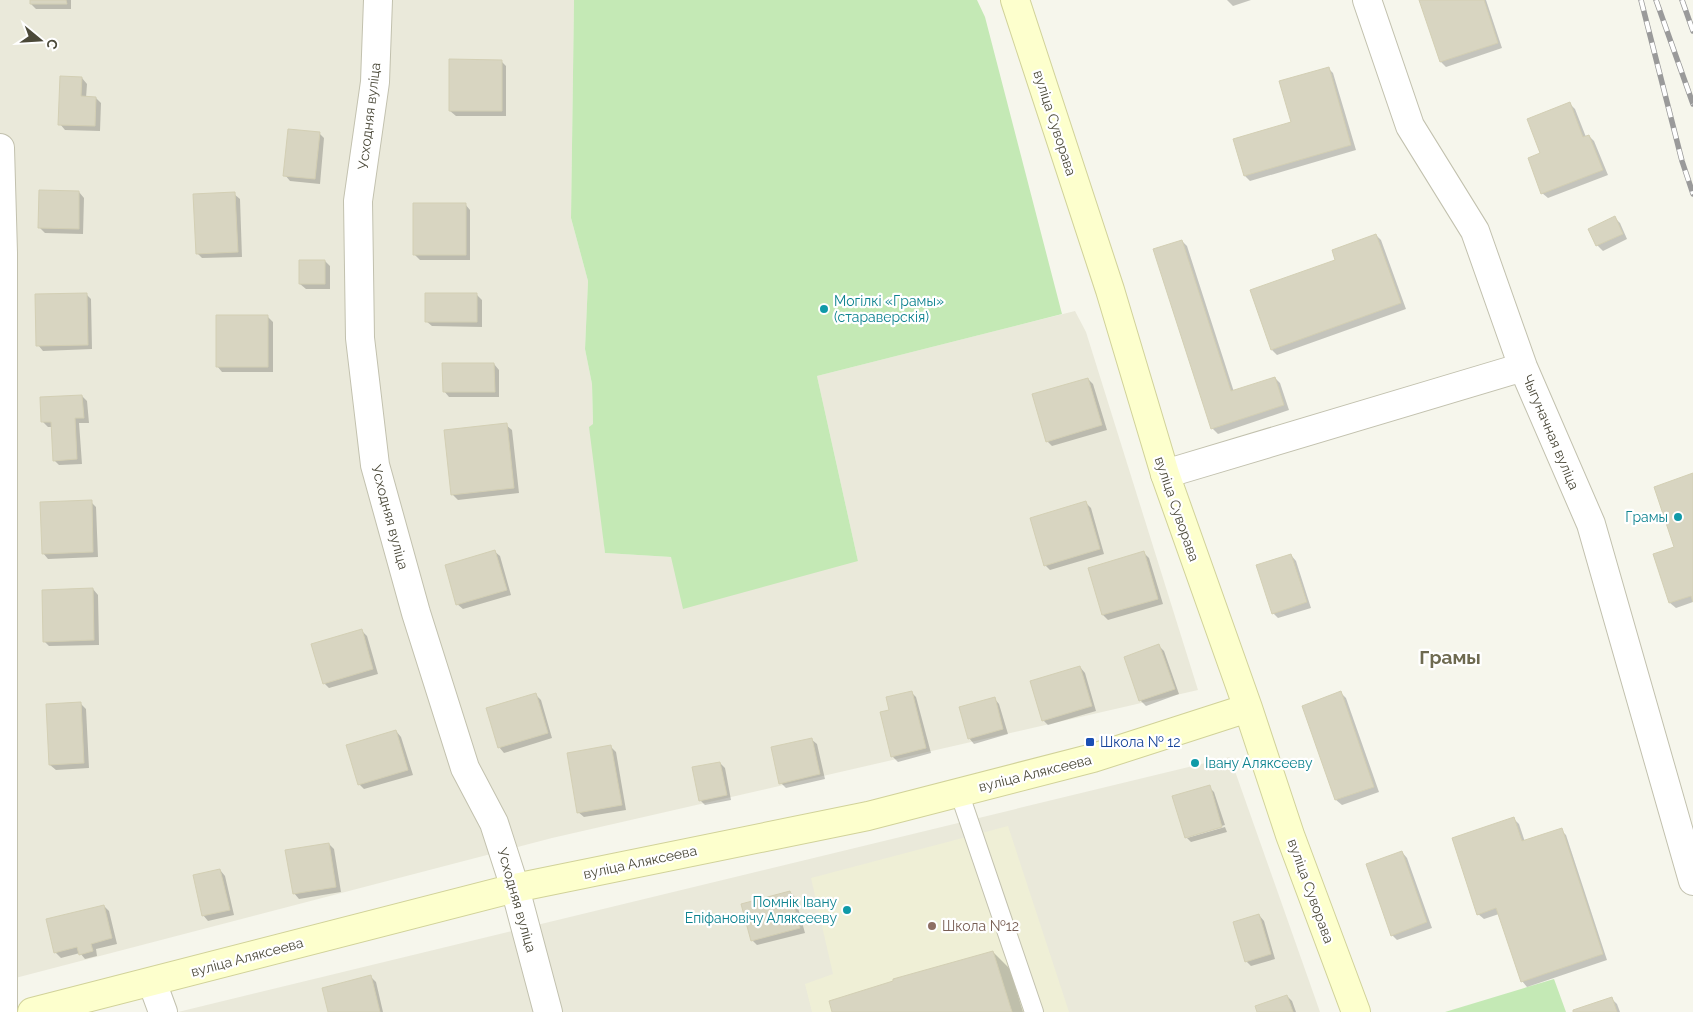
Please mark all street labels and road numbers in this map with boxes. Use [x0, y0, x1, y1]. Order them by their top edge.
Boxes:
street label: Усходняя вуліца [354, 61, 384, 171]
street label: вуліца Суворава [1030, 68, 1080, 178]
street label: Чыгуначная вуліца [1520, 372, 1582, 492]
street label: вуліца Суворава [1152, 454, 1202, 564]
street label: Усходняя вуліца [368, 463, 412, 571]
street label: вуліца Аляксеева [977, 751, 1093, 795]
street label: вуліца Суворава [1285, 837, 1337, 945]
street label: вуліца Аляксеева [582, 842, 698, 882]
street label: Усходняя вуліца [494, 846, 540, 954]
street label: вуліца Аляксеева [189, 934, 305, 980]

